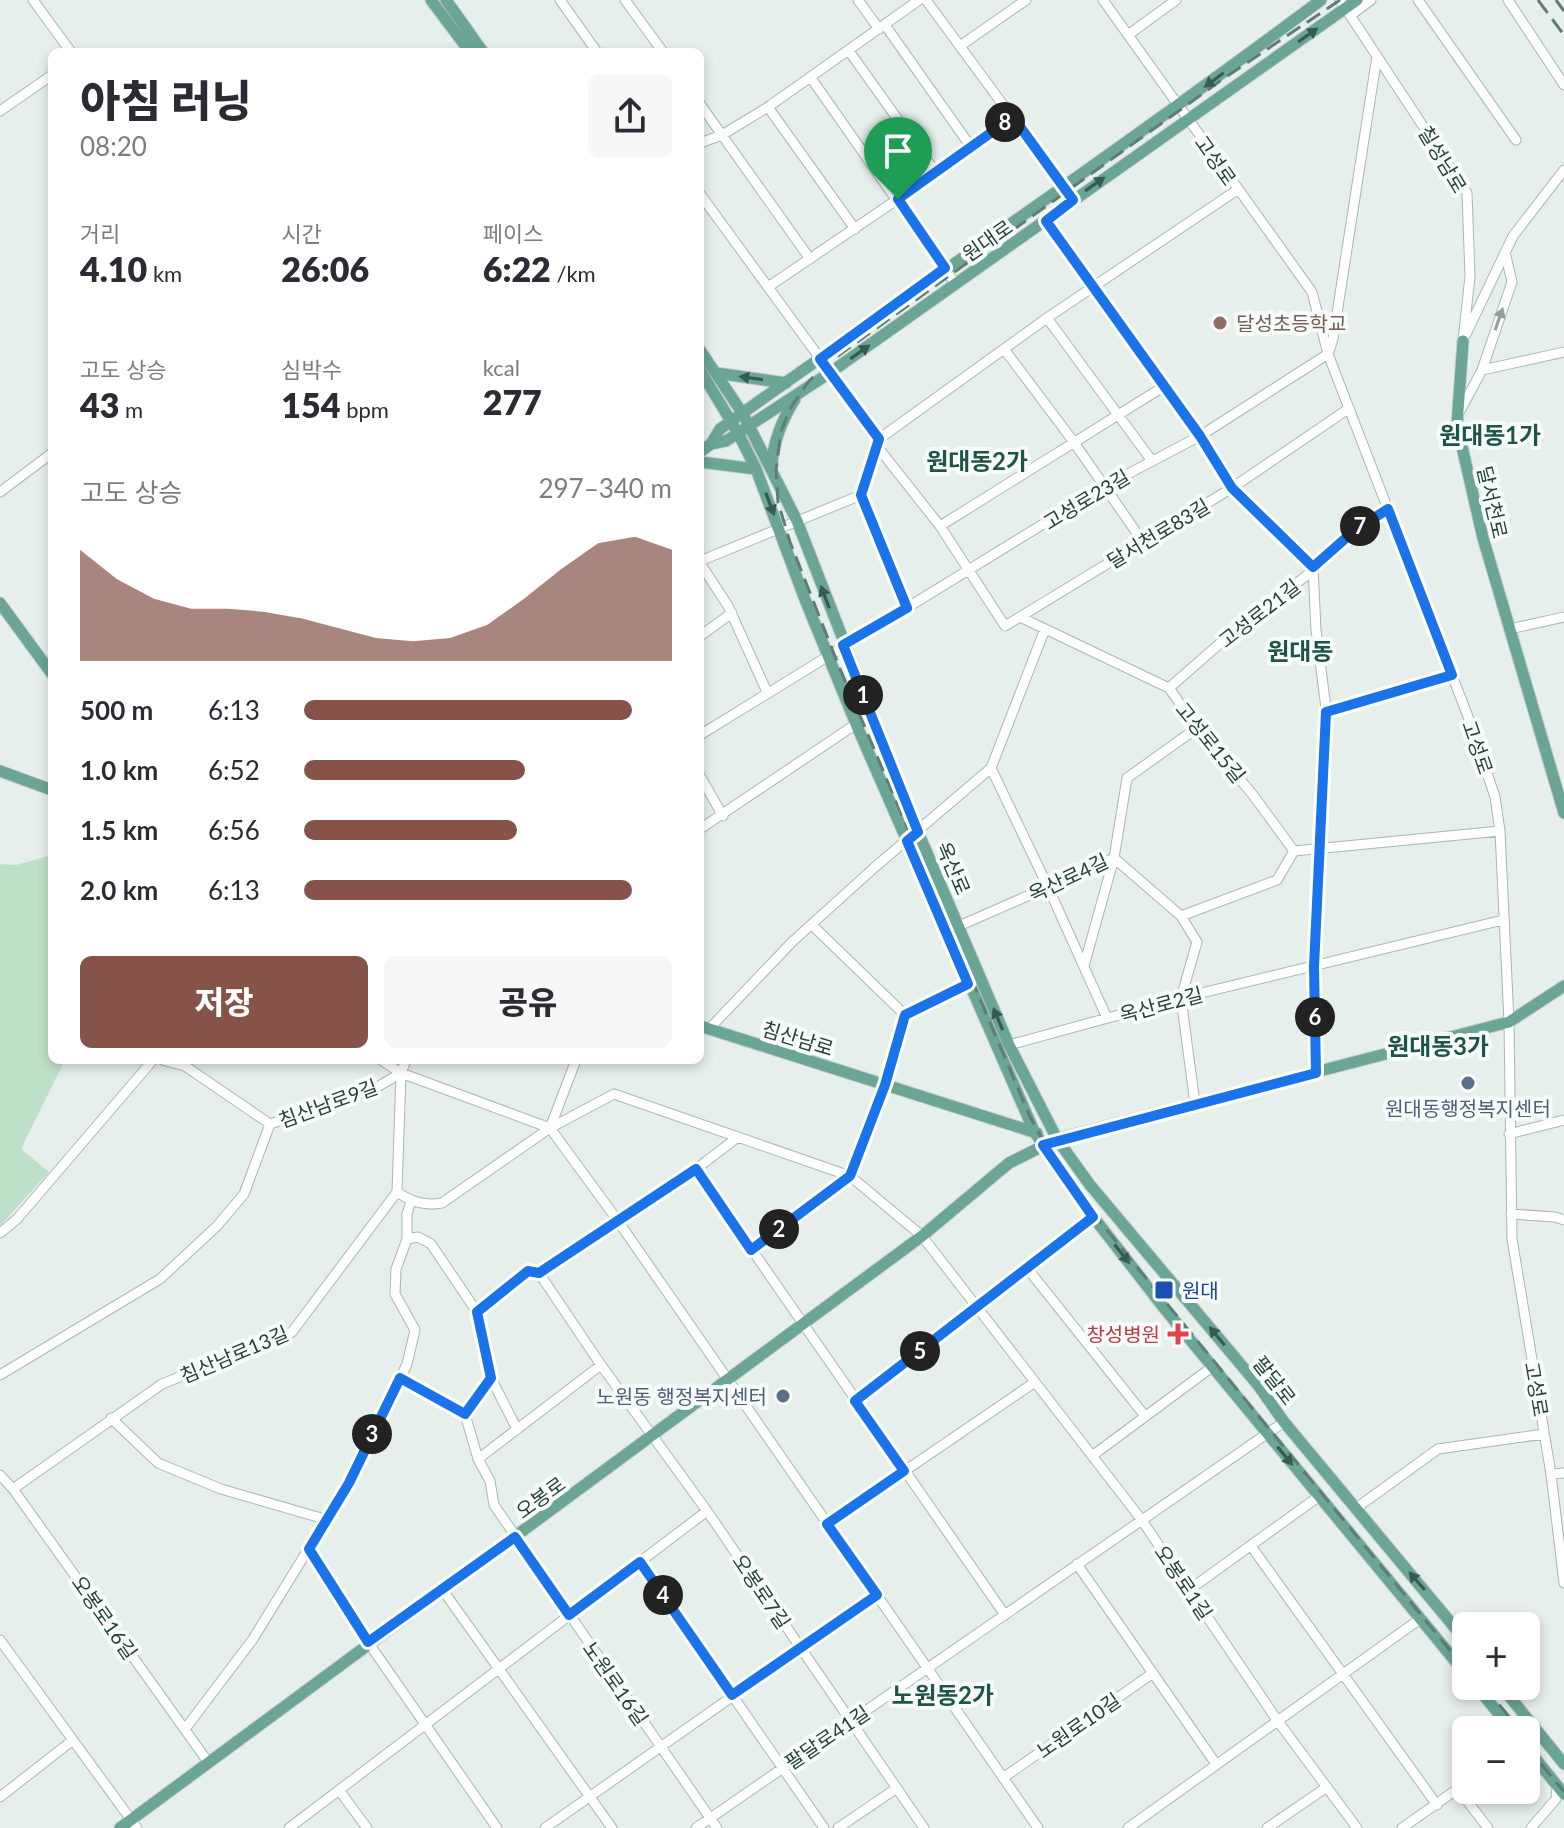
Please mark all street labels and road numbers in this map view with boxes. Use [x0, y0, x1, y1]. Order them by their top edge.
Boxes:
street label: 칠성남로 [1414, 121, 1472, 197]
street label: 고성로 [1190, 131, 1242, 189]
street label: 원대로 [958, 214, 1016, 266]
street label: 달서천로 [1473, 463, 1513, 541]
street label: 고성로23길 [1038, 464, 1134, 534]
street label: 달서천로83길 [1102, 493, 1214, 573]
street label: 고성로21길 [1213, 574, 1305, 652]
street label: 고성로15길 [1171, 697, 1251, 787]
street label: 고성로 [1458, 717, 1498, 777]
street label: 옥산로 [932, 838, 976, 898]
street label: 옥산로4길 [1024, 848, 1112, 906]
street label: 옥산로2길 [1117, 981, 1205, 1027]
street label: 침산남로 [759, 1016, 837, 1060]
street label: 침산남로9길 [275, 1074, 381, 1132]
street label: 침산남로13길 [176, 1320, 292, 1388]
street label: 팔달로 [1249, 1351, 1301, 1409]
street label: 고성로 [1520, 1360, 1554, 1418]
street label: 오봉로 [511, 1471, 569, 1523]
street label: 오봉로1길 [1150, 1540, 1218, 1624]
street label: 오봉로7길 [728, 1549, 796, 1633]
street label: 오봉로16길 [67, 1570, 143, 1664]
street label: 노원로16길 [578, 1636, 654, 1730]
street label: 노원로10길 [1031, 1687, 1125, 1763]
street label: 팔달로41길 [780, 1700, 874, 1774]

